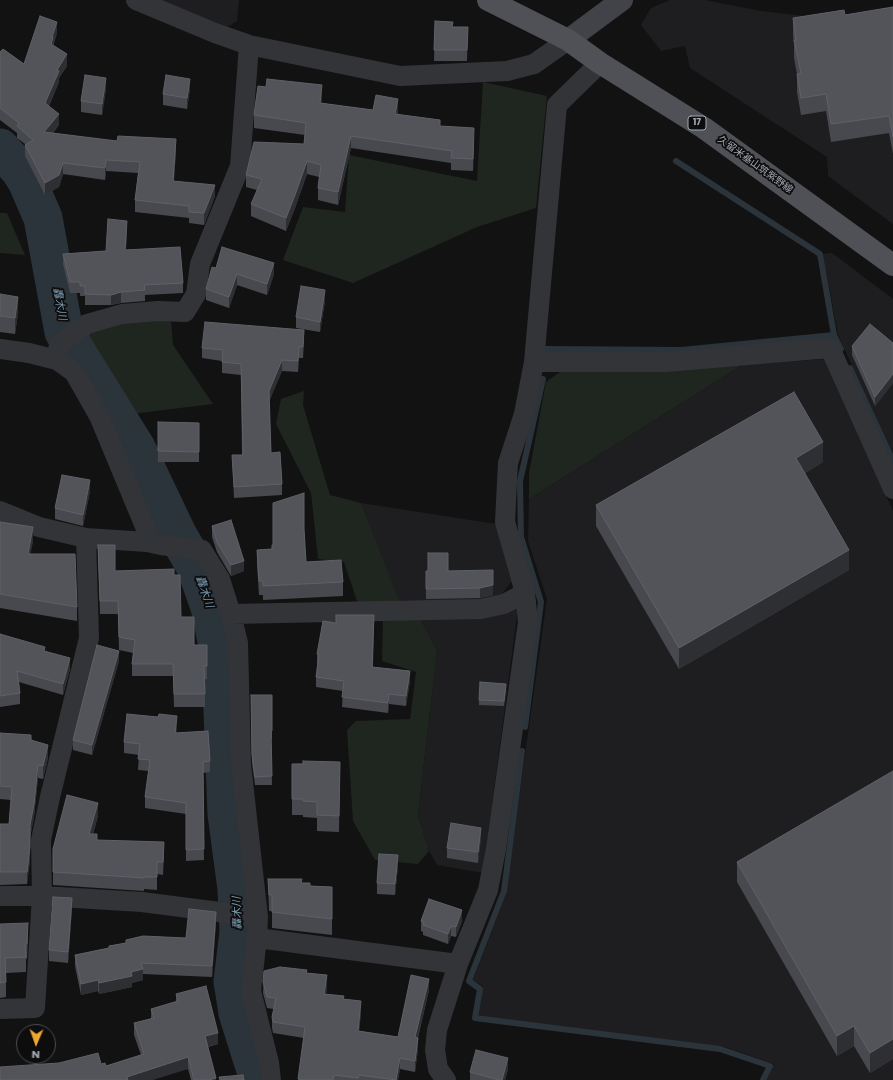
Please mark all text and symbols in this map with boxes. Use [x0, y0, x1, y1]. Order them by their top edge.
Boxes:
road number: 17 [688, 116, 706, 130]
street label: 久留米基山筑紫野線 [715, 134, 795, 196]
water label: 轟木川 [49, 287, 69, 321]
water label: 轟木川 [192, 574, 216, 610]
water label: 轟木川 [231, 896, 245, 930]
north arrow [16, 1024, 56, 1064]
text: N [31, 1047, 40, 1063]

